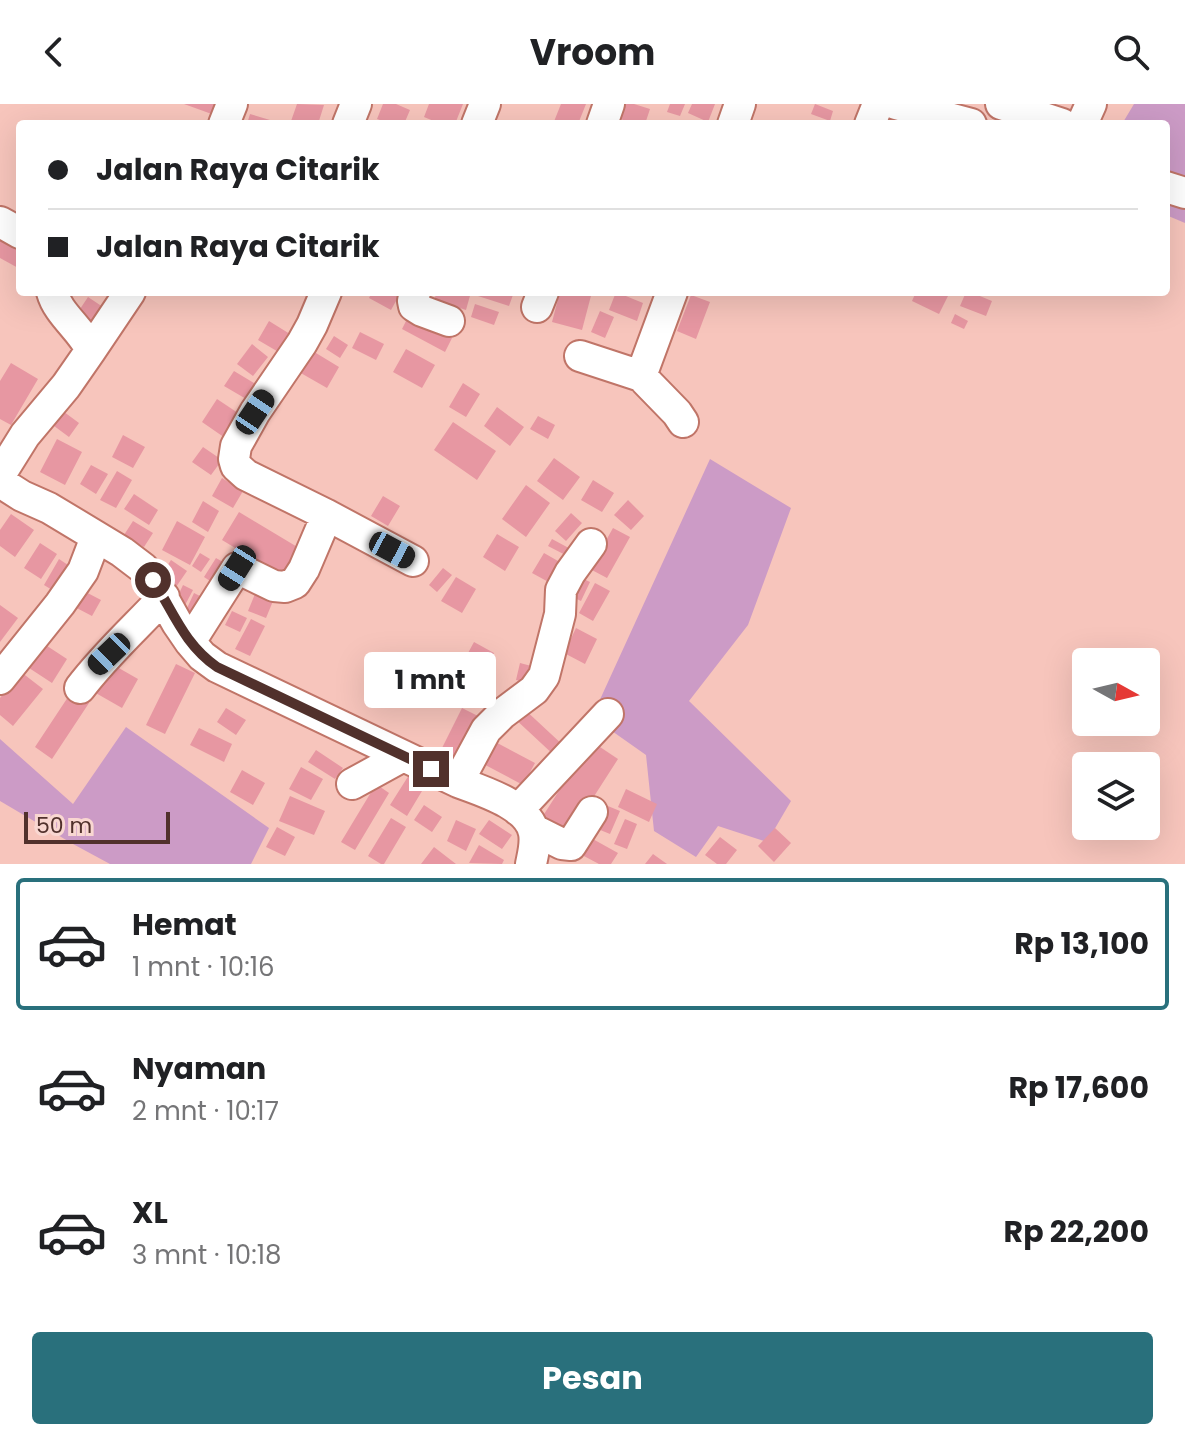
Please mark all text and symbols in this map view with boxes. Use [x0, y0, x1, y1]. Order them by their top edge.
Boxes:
text: Vroom [530, 27, 655, 78]
icon: back [32, 30, 76, 74]
icon: search [1109, 30, 1153, 74]
text: Jalan Raya Citarik [96, 148, 380, 191]
text: Jalan Raya Citarik [96, 225, 380, 268]
car [232, 385, 278, 439]
car [365, 528, 419, 572]
car [214, 541, 260, 595]
route start [135, 562, 171, 598]
car [83, 629, 135, 679]
north arrow [1072, 648, 1160, 736]
map controls [1072, 648, 1160, 840]
callout: 1 mnt [365, 653, 497, 709]
text: 1 mnt [395, 662, 465, 698]
route end [413, 751, 449, 787]
button: layers [1072, 752, 1160, 840]
scale bar [24, 808, 170, 844]
text: 50 m [36, 810, 92, 841]
text: Hemat [132, 903, 237, 946]
icon: car [36, 908, 108, 980]
text: Rp 13,100 [1014, 922, 1149, 965]
text: 1 mnt · 10:16 [132, 949, 275, 985]
text: Nyaman [132, 1047, 266, 1090]
icon: car [36, 1052, 108, 1124]
text: Rp 17,600 [1009, 1066, 1149, 1109]
text: 2 mnt · 10:17 [132, 1093, 279, 1129]
text: XL [132, 1191, 168, 1234]
icon: car [36, 1196, 108, 1268]
text: Rp 22,200 [1004, 1210, 1149, 1253]
text: 3 mnt · 10:18 [132, 1237, 281, 1273]
button: Pesan [32, 1332, 1153, 1424]

